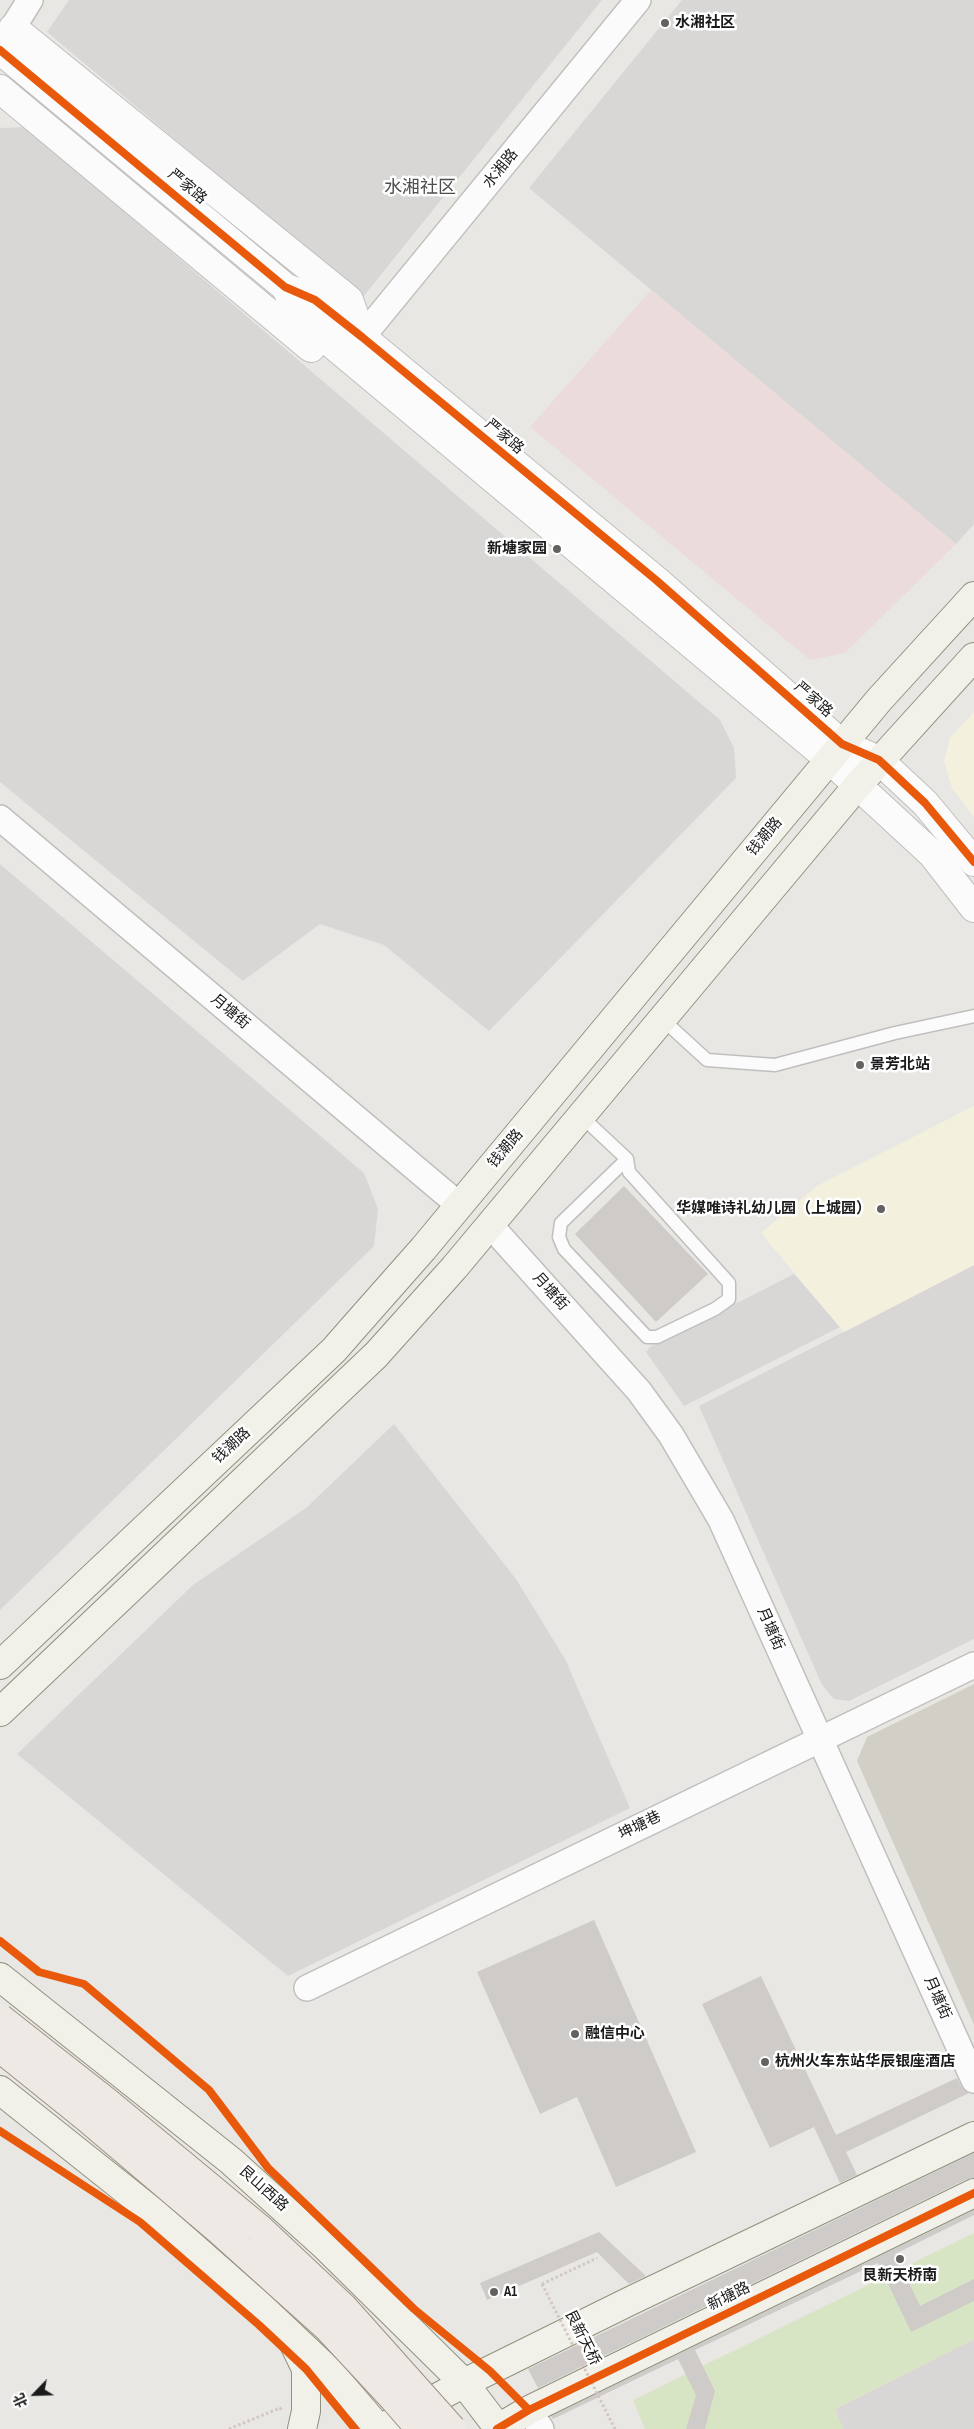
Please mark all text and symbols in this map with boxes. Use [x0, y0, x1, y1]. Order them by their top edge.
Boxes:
place label: 水湘社区 [675, 14, 735, 32]
marker: 水湘社区 [659, 17, 671, 29]
street label: 水湘路 [480, 146, 522, 192]
street label: 严家路 [164, 166, 210, 208]
district label: 水湘社区 [384, 177, 456, 199]
street label: 严家路 [481, 416, 527, 458]
place label: 新塘家园 [487, 540, 547, 558]
marker: 新塘家园 [551, 543, 563, 555]
street label: 严家路 [790, 678, 836, 722]
street label: 钱潮路 [744, 814, 786, 860]
street label: 月塘街 [207, 991, 253, 1033]
place label: 景芳北站 [870, 1056, 930, 1074]
marker: 景芳北站 [854, 1059, 866, 1071]
street label: 钱潮路 [485, 1126, 527, 1172]
place label: 华媒唯诗礼幼儿园（上城园） [676, 1200, 871, 1218]
marker: 华媒唯诗礼幼儿园（上城园） [875, 1203, 887, 1215]
street label: 月塘街 [528, 1269, 572, 1315]
street label: 钱潮路 [209, 1424, 255, 1468]
street label: 月塘街 [753, 1605, 787, 1653]
street label: 坤塘巷 [616, 1808, 664, 1844]
street label: 月塘街 [920, 1974, 954, 2022]
place label: 融信中心 [585, 2025, 645, 2043]
marker: 融信中心 [569, 2028, 581, 2040]
place label: 杭州火车东站华辰银座酒店 [775, 2053, 955, 2071]
marker: 杭州火车东站华辰银座酒店 [759, 2056, 771, 2068]
street label: 艮山西路 [235, 2162, 291, 2216]
marker: 艮新天桥南 [894, 2253, 906, 2265]
place label: 艮新天桥南 [863, 2267, 937, 2285]
street label: 新塘路 [705, 2279, 753, 2315]
place label: A1 [504, 2283, 517, 2301]
marker: A1 [488, 2286, 500, 2298]
street label: 艮新天桥 [560, 2307, 604, 2369]
north arrow [10, 2369, 60, 2419]
text: 北 [10, 2390, 31, 2410]

